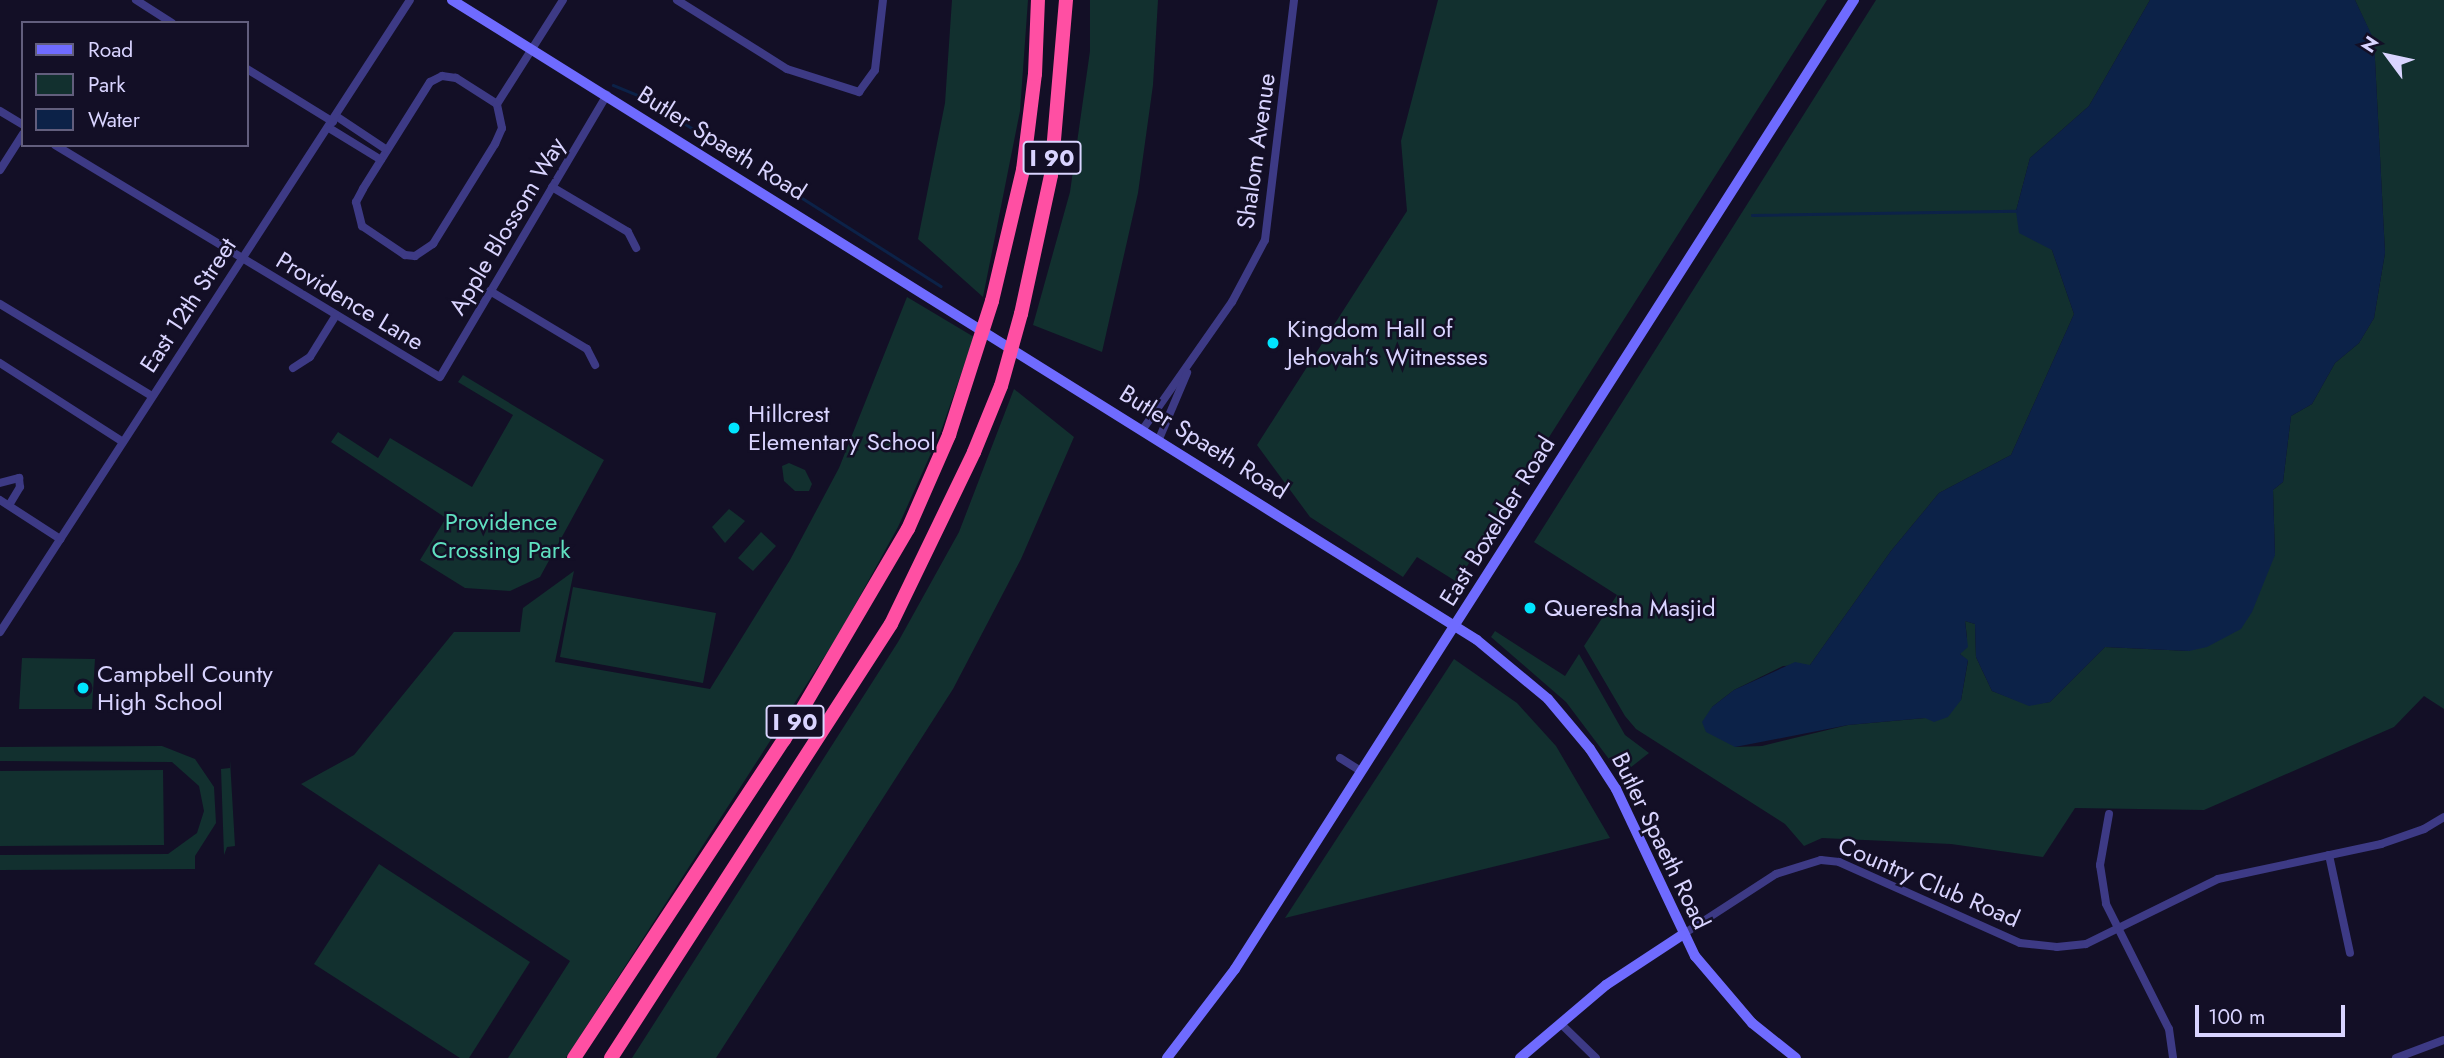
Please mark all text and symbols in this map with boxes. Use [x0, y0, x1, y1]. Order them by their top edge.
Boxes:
legend [21, 21, 248, 147]
north arrow [2353, 21, 2423, 91]
text: N [2355, 31, 2385, 58]
text: Road [88, 35, 133, 65]
text: Park [88, 70, 125, 100]
street label: Shalom Avenue [1231, 71, 1281, 231]
street label: Butler Spaeth Road [632, 80, 812, 206]
text: Water [88, 105, 140, 135]
street label: Apple Blossom Way [443, 132, 571, 320]
road number: I 90 [1022, 139, 1082, 178]
street label: East 12th Street [134, 232, 242, 378]
street label: Providence Lane [271, 246, 429, 356]
place label: Kingdom Hall of Jehovah’s Witnesses [1287, 315, 1488, 371]
marker: Kingdom Hall of Jehovah’s Witnesses [1265, 335, 1281, 351]
street label: Butler Spaeth Road [1114, 379, 1294, 505]
place label: Hillcrest Elementary School [748, 400, 936, 456]
marker: Hillcrest Elementary School [726, 420, 742, 436]
street label: East Boxelder Road [1433, 431, 1561, 611]
park label: Providence Crossing Park [431, 508, 571, 564]
place label: Queresha Masjid [1544, 594, 1716, 622]
marker: Queresha Masjid [1522, 600, 1538, 616]
place label: Campbell County High School [97, 660, 273, 716]
marker: Campbell County High School [75, 680, 91, 696]
road number: I 90 [765, 702, 825, 742]
street label: Butler Spaeth Road [1606, 748, 1716, 934]
street label: Country Club Road [1834, 831, 2024, 933]
scale bar [2199, 992, 2350, 1036]
text: 100 m [2208, 1002, 2265, 1032]

